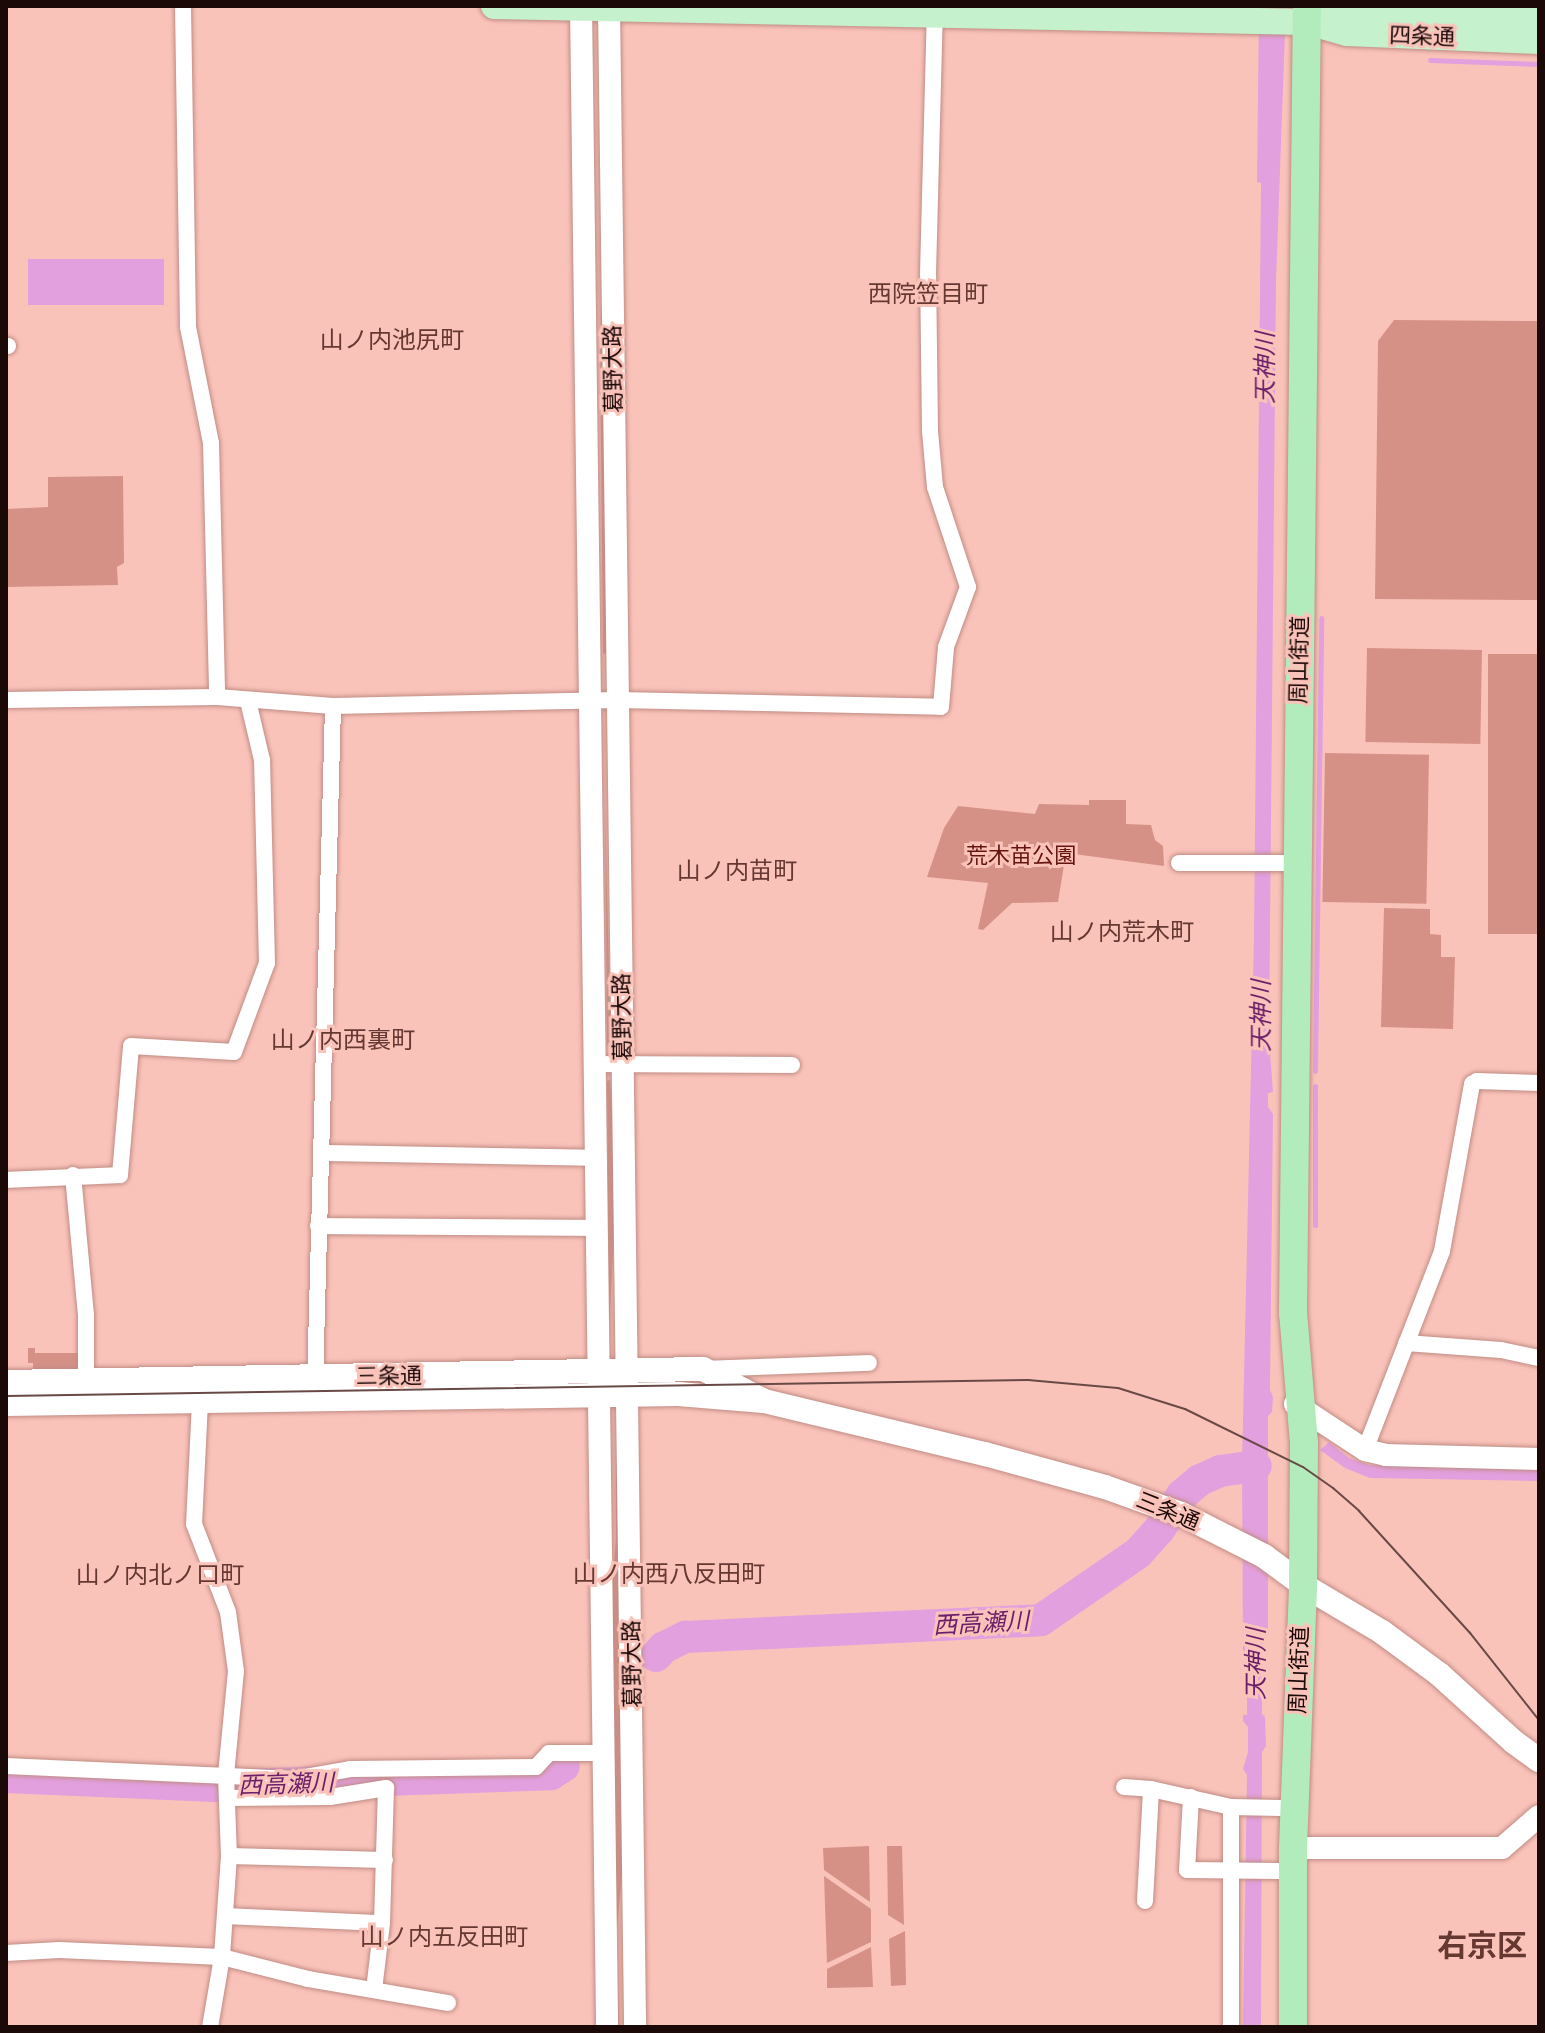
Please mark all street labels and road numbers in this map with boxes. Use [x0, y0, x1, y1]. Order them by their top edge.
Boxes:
street label: 四条通 [1389, 22, 1455, 50]
street label: 葛野大路 [599, 325, 627, 413]
street label: 周山街道 [1285, 616, 1313, 704]
street label: 葛野大路 [608, 973, 636, 1061]
street label: 三条通 [356, 1362, 422, 1390]
street label: 三条通 [1132, 1486, 1204, 1536]
street label: 葛野大路 [618, 1620, 646, 1708]
street label: 周山街道 [1284, 1626, 1314, 1714]

